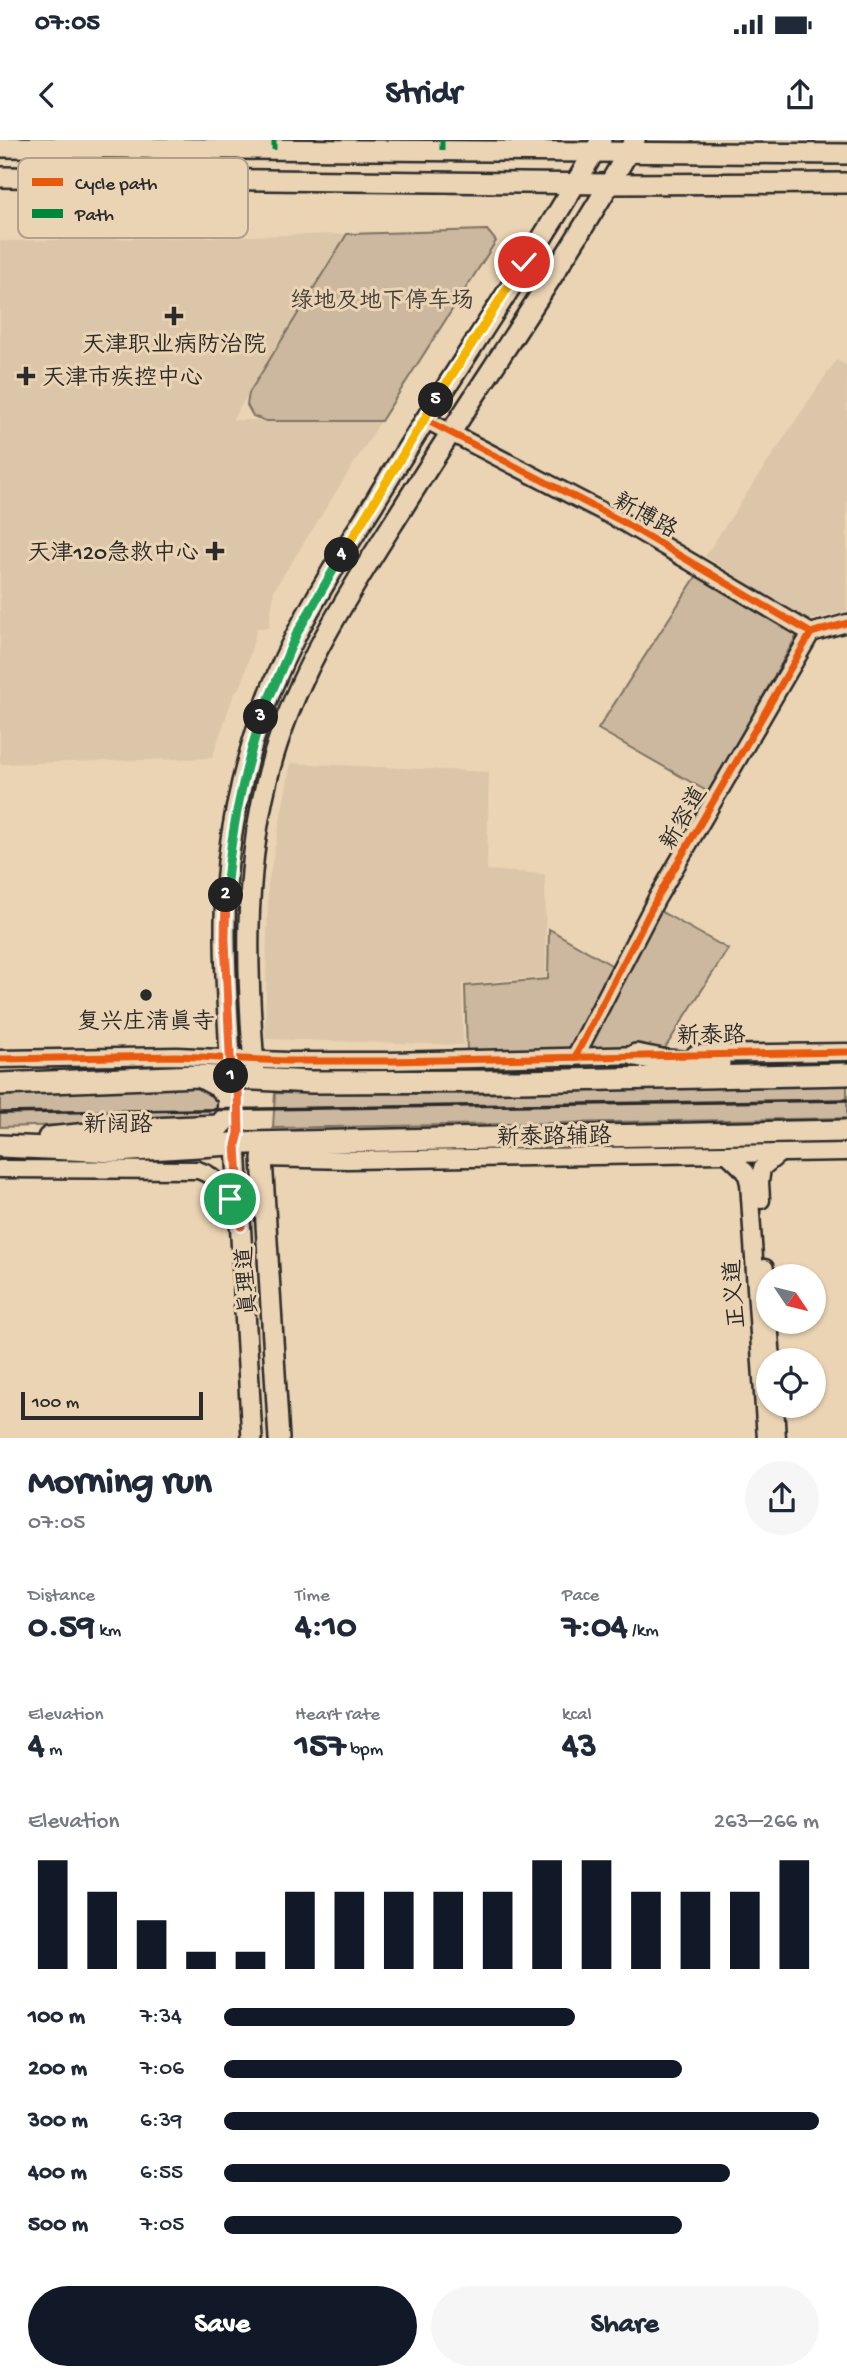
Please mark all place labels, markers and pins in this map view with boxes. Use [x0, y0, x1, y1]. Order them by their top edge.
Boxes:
pin [494, 232, 554, 292]
marker: 天津职业病防治院 [164, 306, 184, 326]
place label: 天津职业病防治院 [82, 332, 266, 360]
place label: 天津市疾控中心 [42, 365, 203, 393]
marker: 天津市疾控中心 [16, 366, 36, 386]
pin: 5 [418, 383, 453, 418]
pin: 4 [324, 538, 360, 572]
place label: 天津120急救中心 [27, 539, 199, 568]
marker: 天津120急救中心 [205, 541, 225, 561]
pin: 3 [244, 700, 278, 734]
pin: 2 [208, 878, 244, 912]
marker: 复兴庄清真寺 [138, 987, 154, 1003]
place label: 复兴庄清真寺 [77, 1008, 215, 1037]
pin: 1 [214, 1058, 248, 1094]
pin [200, 1169, 260, 1229]

